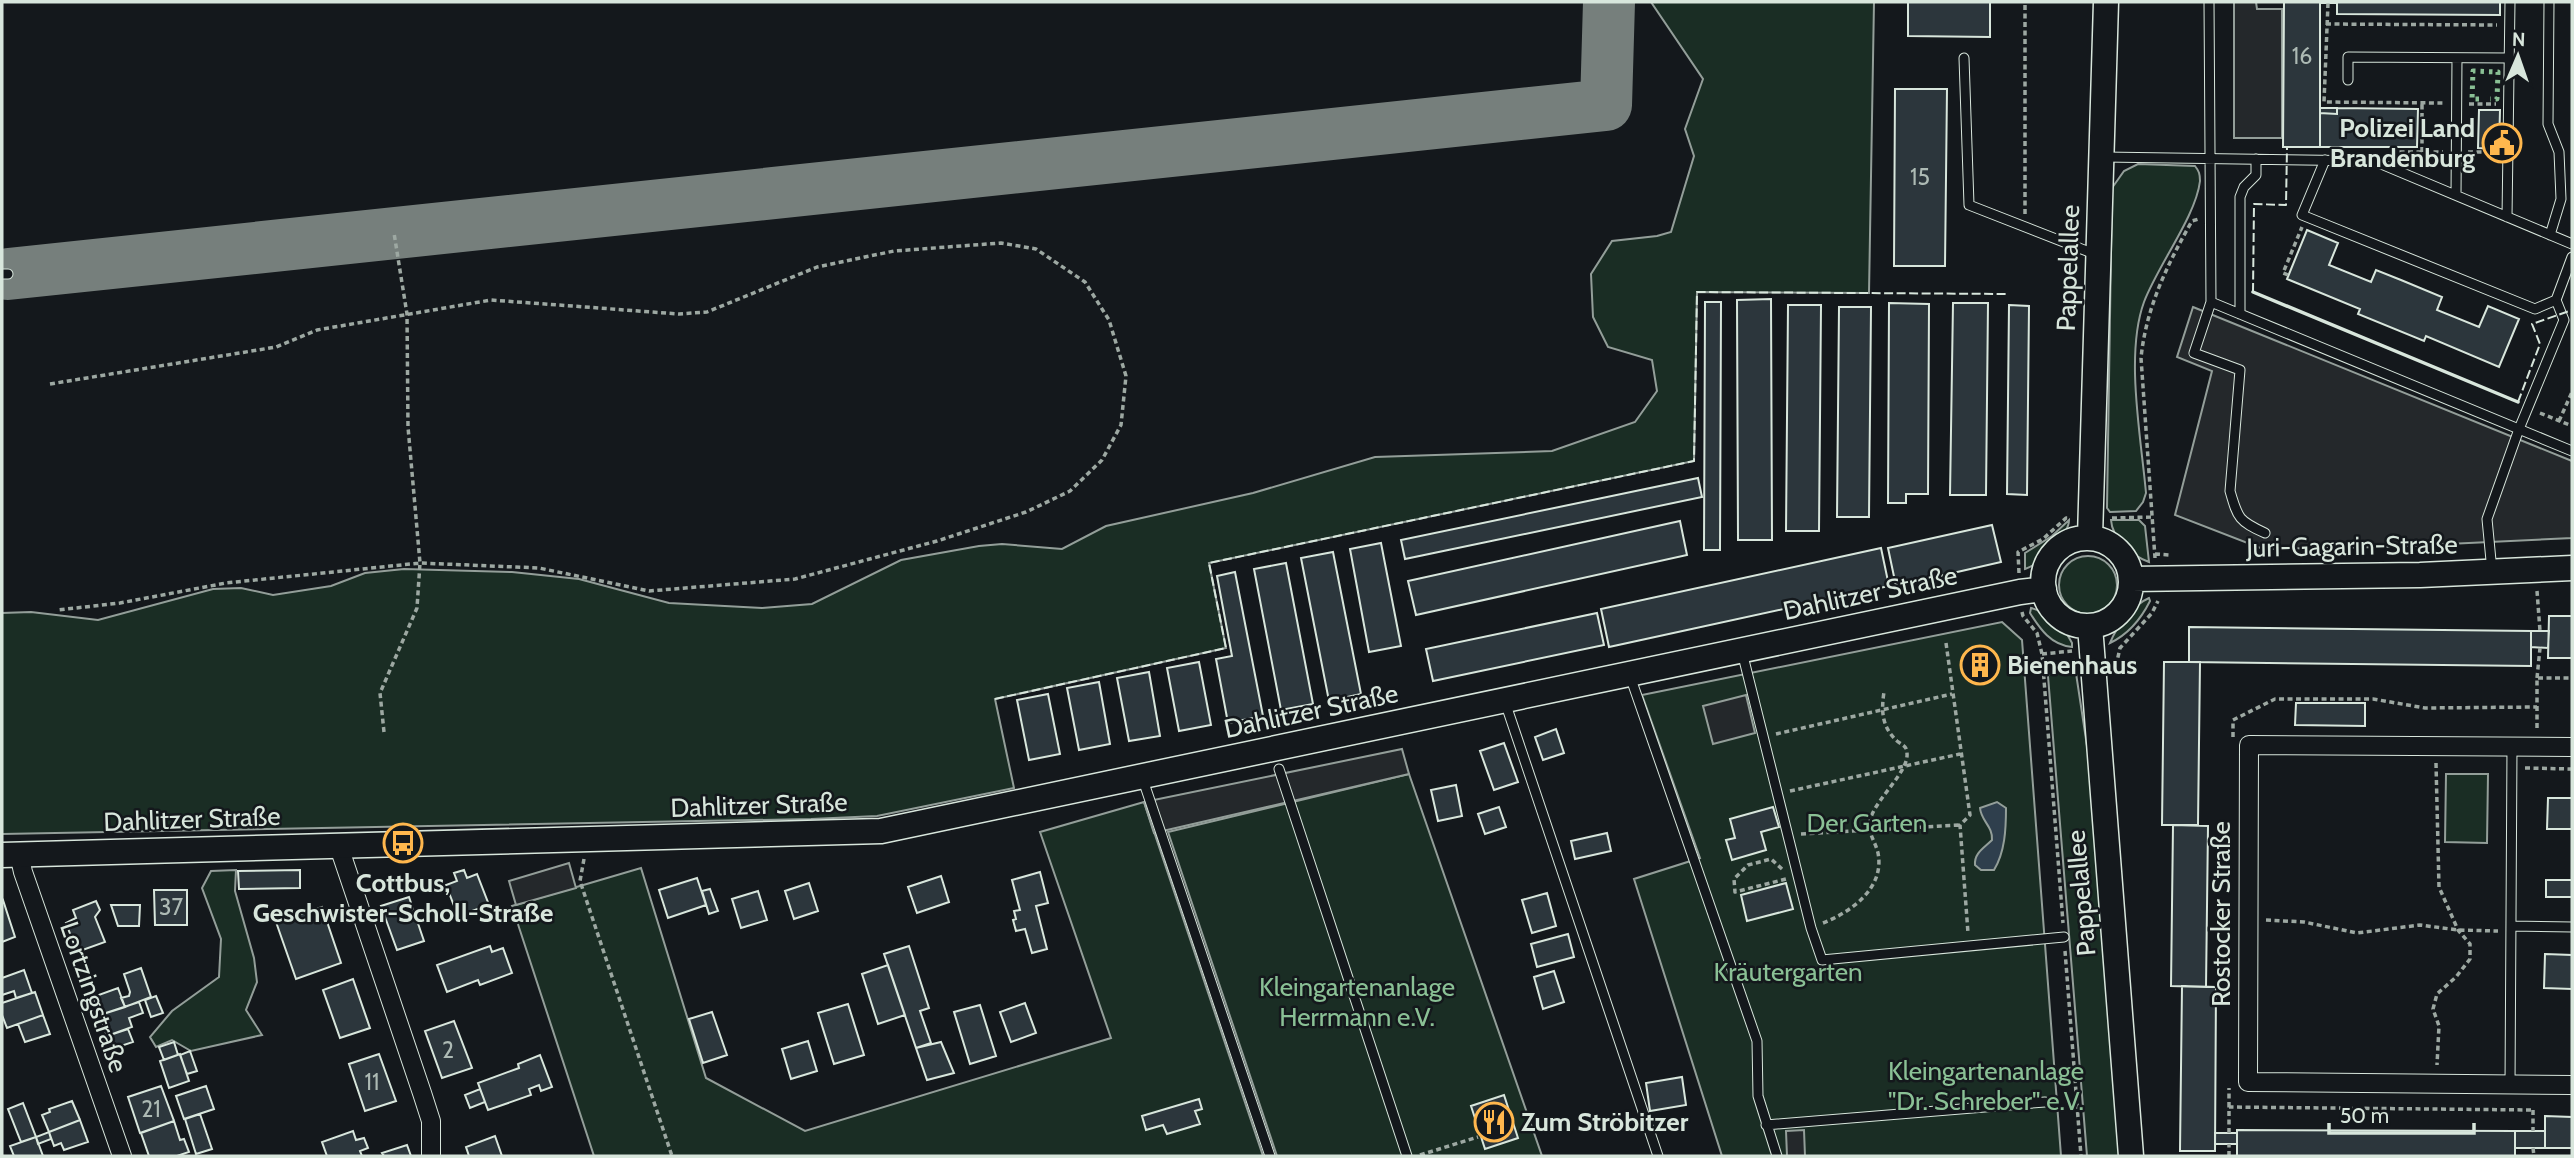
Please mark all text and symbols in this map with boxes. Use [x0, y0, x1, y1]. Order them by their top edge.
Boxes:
north arrow [2483, 21, 2553, 91]
text: N [2511, 28, 2526, 51]
house number: 16 [2292, 42, 2312, 70]
place label: Polizei Land Brandenburg [2330, 112, 2475, 174]
public building icon: Polizei Land Brandenburg [2481, 122, 2523, 164]
house number: 15 [1910, 163, 1930, 191]
street label: Pappelallee [2050, 204, 2086, 332]
street label: Juri-Gagarin-Straße [2245, 528, 2458, 564]
street label: Dahlitzer Straße [1780, 559, 1960, 627]
building icon: Bienenhaus [1959, 644, 2001, 686]
place label: Bienenhaus [2007, 649, 2137, 681]
street label: Dahlitzer Straße [1221, 677, 1401, 745]
street label: Dahlitzer Straße [670, 786, 848, 824]
street label: Dahlitzer Straße [103, 800, 281, 838]
park label: Der Garten [1807, 807, 1927, 839]
street label: Rostocker Straße [2205, 821, 2237, 1007]
bus stop icon: Cottbus, Geschwister-Scholl-Straße [382, 822, 424, 864]
street label: Pappelallee [2060, 829, 2102, 957]
place label: Cottbus, Geschwister-Scholl-Straße [253, 867, 553, 929]
house number: 37 [159, 893, 183, 921]
street label: Lortzingstraße [53, 917, 135, 1077]
park label: Kräutergarten [1713, 956, 1863, 988]
park label: Kleingartenanlage Herrmann e.V. [1259, 971, 1455, 1033]
house number: 2 [442, 1036, 454, 1064]
park label: Kleingartenanlage "Dr. Schreber" e.V. [1888, 1055, 2084, 1117]
house number: 11 [365, 1068, 380, 1096]
scale bar [2329, 1092, 2474, 1136]
house number: 21 [141, 1095, 161, 1123]
restaurant icon: Zum Ströbitzer [1473, 1101, 1515, 1143]
text: 50 m [2340, 1103, 2389, 1128]
place label: Zum Ströbitzer [1521, 1106, 1689, 1138]

